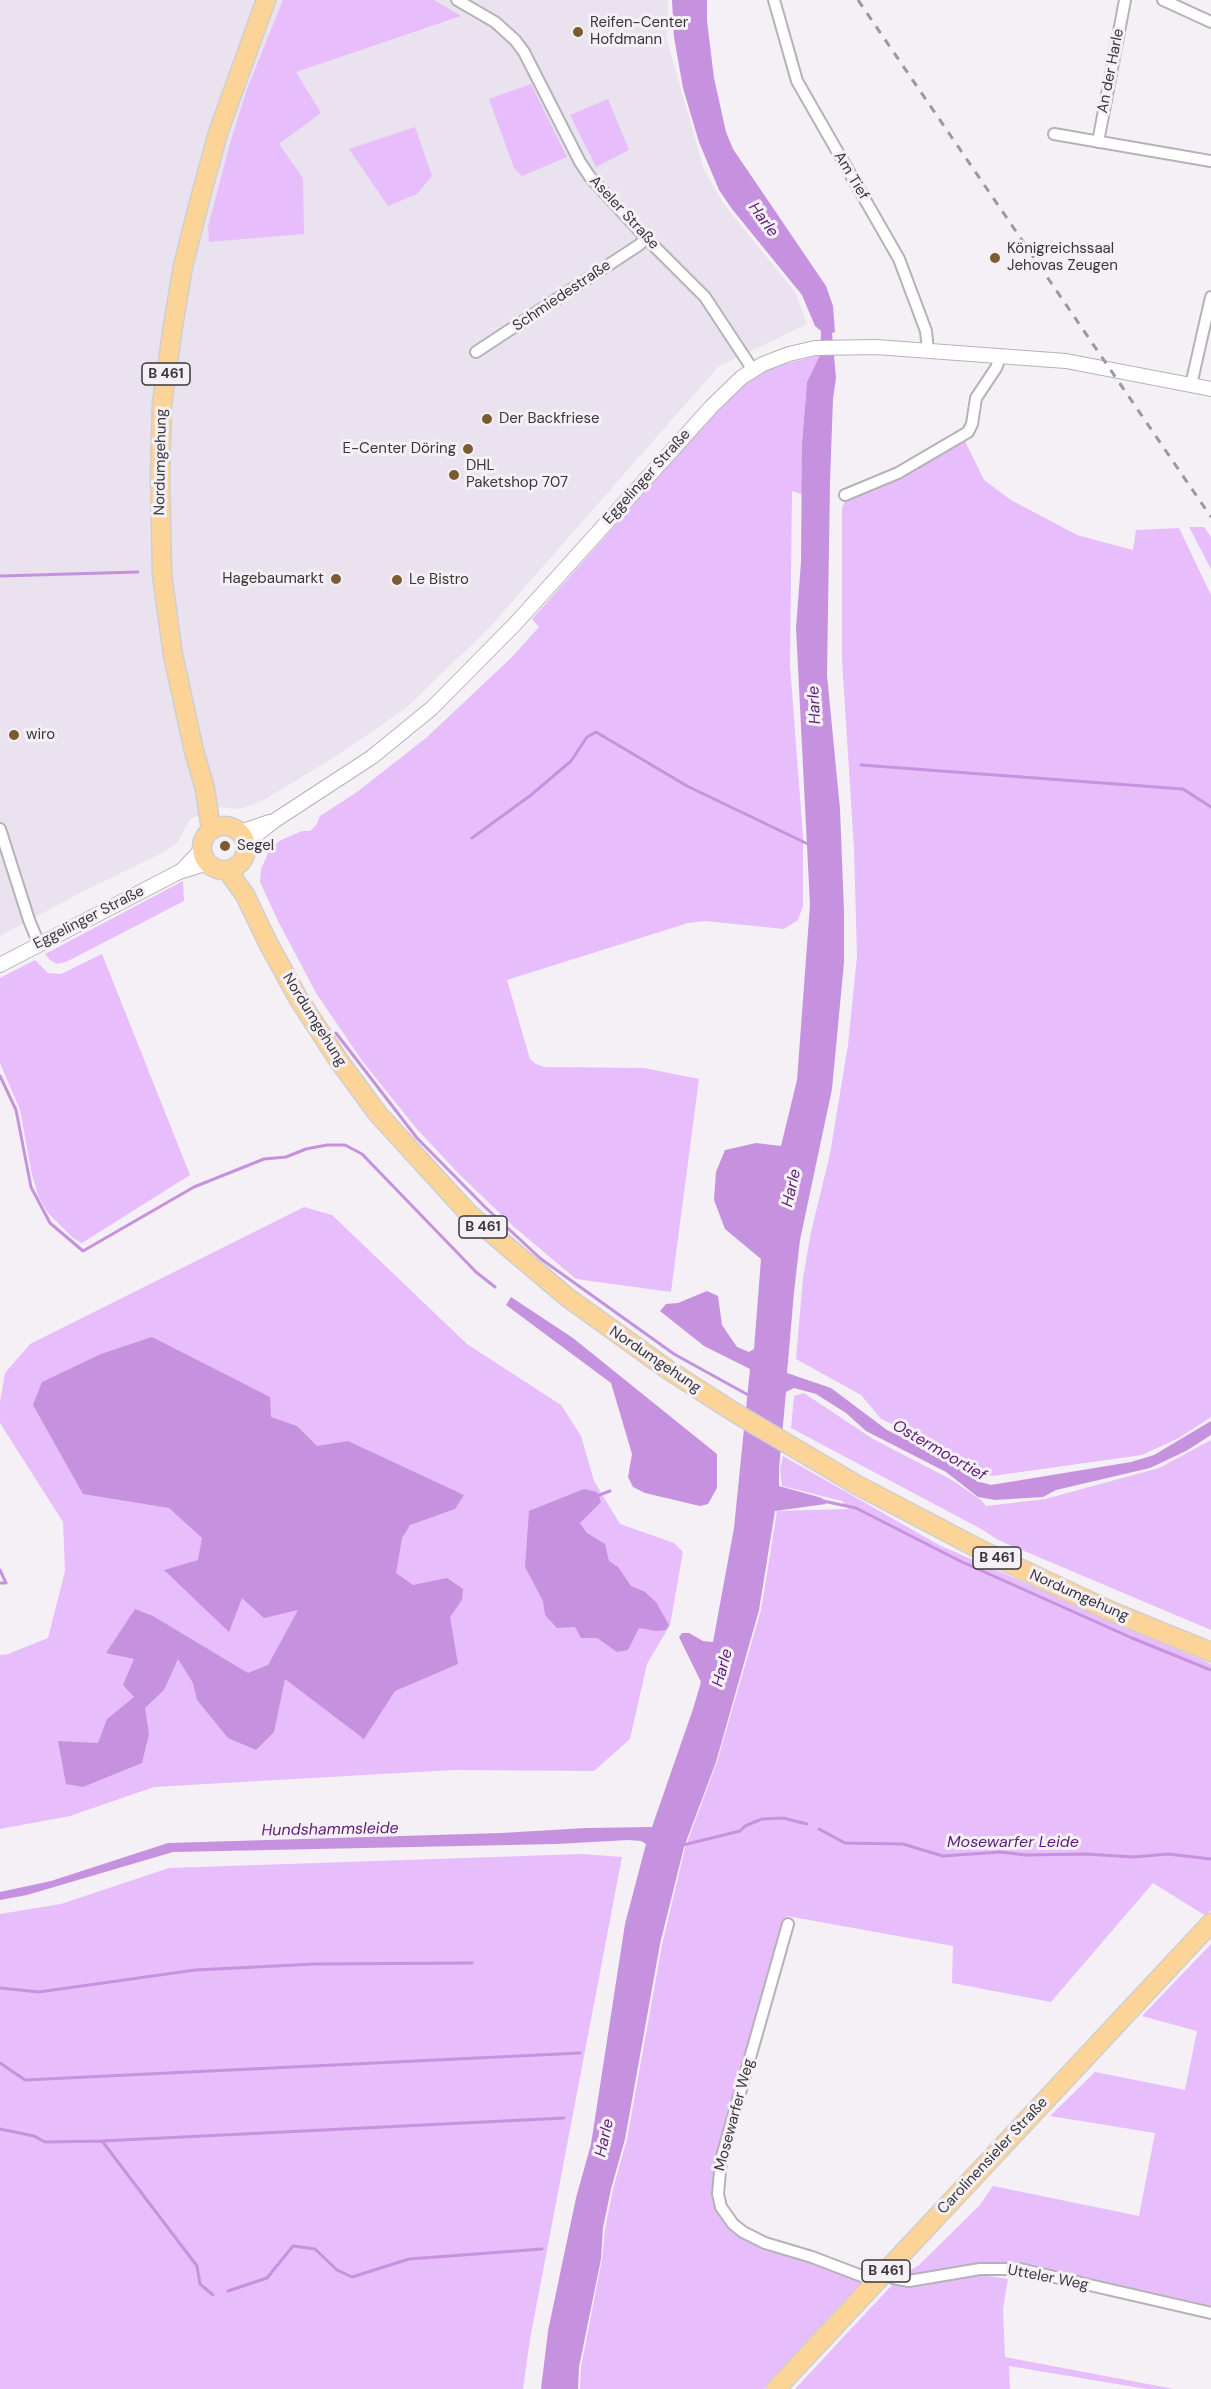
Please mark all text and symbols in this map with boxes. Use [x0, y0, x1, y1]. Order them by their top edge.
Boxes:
place label: Reifen-Center Hofdmann [590, 14, 688, 49]
marker: Reifen-Center Hofdmann [571, 25, 585, 39]
street label: An der Harle [1094, 27, 1128, 115]
street label: Am Tief [830, 149, 872, 203]
street label: Aseler Straße [585, 173, 663, 253]
water label: Harle [744, 199, 782, 241]
place label: Königreichssaal Jehovas Zeugen [1007, 240, 1118, 275]
marker: Königreichssaal Jehovas Zeugen [988, 251, 1002, 265]
street label: Schmiedestraße [510, 257, 614, 335]
road number: B 461 [142, 363, 190, 385]
street label: Nordumgehung [151, 409, 171, 515]
place label: Der Backfriese [499, 410, 600, 428]
marker: Der Backfriese [480, 412, 494, 426]
street label: Eggelinger Straße [600, 426, 694, 528]
place label: E-Center Döring [342, 440, 456, 458]
marker: E-Center Döring [461, 442, 475, 456]
place label: DHL Paketshop 707 [466, 457, 568, 492]
marker: DHL Paketshop 707 [447, 468, 461, 482]
place label: Hagebaumarkt [222, 570, 324, 588]
place label: Le Bistro [409, 571, 469, 589]
marker: Hagebaumarkt [329, 572, 343, 586]
marker: Le Bistro [390, 573, 404, 587]
water label: Harle [804, 685, 826, 725]
place label: wiro [26, 726, 55, 744]
marker: wiro [7, 728, 21, 742]
place label: Segel [237, 837, 274, 855]
marker: Segel [218, 839, 232, 853]
street label: Eggelinger Straße [31, 882, 147, 954]
street label: Nordumgehung [278, 970, 350, 1070]
water label: Harle [778, 1167, 806, 1209]
road number: B 461 [459, 1216, 507, 1238]
street label: Nordumgehung [606, 1323, 704, 1397]
water label: Ostermoortief [889, 1416, 989, 1486]
road number: B 461 [973, 1547, 1021, 1569]
street label: Nordumgehung [1027, 1566, 1131, 1626]
water label: Harle [709, 1647, 737, 1689]
water label: Hundshammsleide [261, 1819, 399, 1841]
water label: Mosewarfer Leide [947, 1833, 1079, 1853]
street label: Mosewarfer Weg [711, 2057, 759, 2173]
street label: Carolinensieler Straße [934, 2094, 1052, 2218]
water label: Harle [592, 2117, 618, 2159]
road number: B 461 [862, 2260, 910, 2282]
street label: Utteler Weg [1006, 2261, 1090, 2295]

